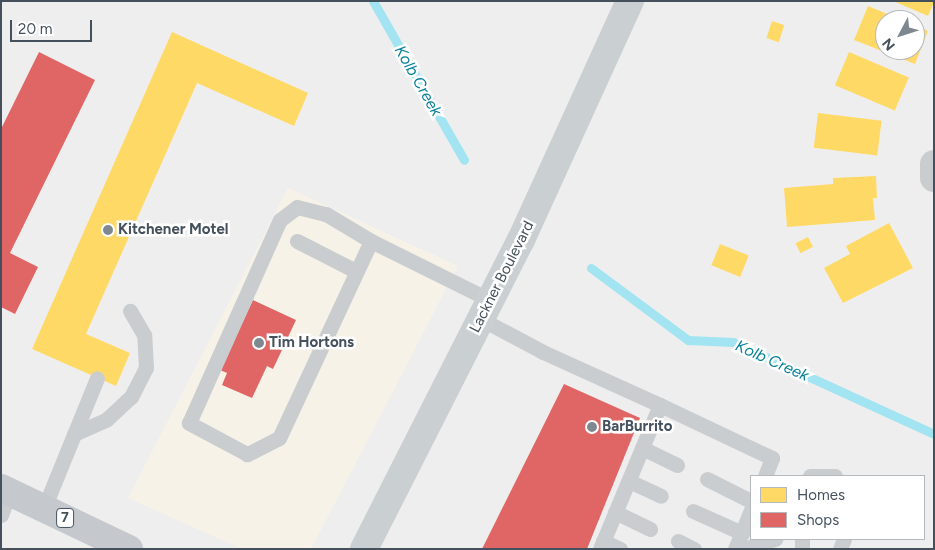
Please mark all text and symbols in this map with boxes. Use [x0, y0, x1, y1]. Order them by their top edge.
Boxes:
scale bar [12, 10, 95, 42]
north arrow [875, 10, 925, 60]
text: 20 m [18, 20, 52, 38]
text: N [879, 35, 899, 54]
water label: Kolb Creek [390, 42, 446, 120]
street label: Lackner Boulevard [466, 218, 538, 336]
place label: Kitchener Motel [118, 221, 228, 239]
marker: Kitchener Motel [102, 224, 114, 236]
place label: Tim Hortons [269, 334, 354, 352]
water label: Kolb Creek [732, 336, 812, 386]
marker: Tim Hortons [253, 337, 265, 349]
place label: BarBurrito [602, 418, 672, 436]
marker: BarBurrito [586, 421, 598, 433]
legend [750, 475, 925, 540]
text: Homes [797, 486, 845, 504]
road number: 7 [55, 506, 75, 530]
text: Shops [797, 511, 839, 529]

